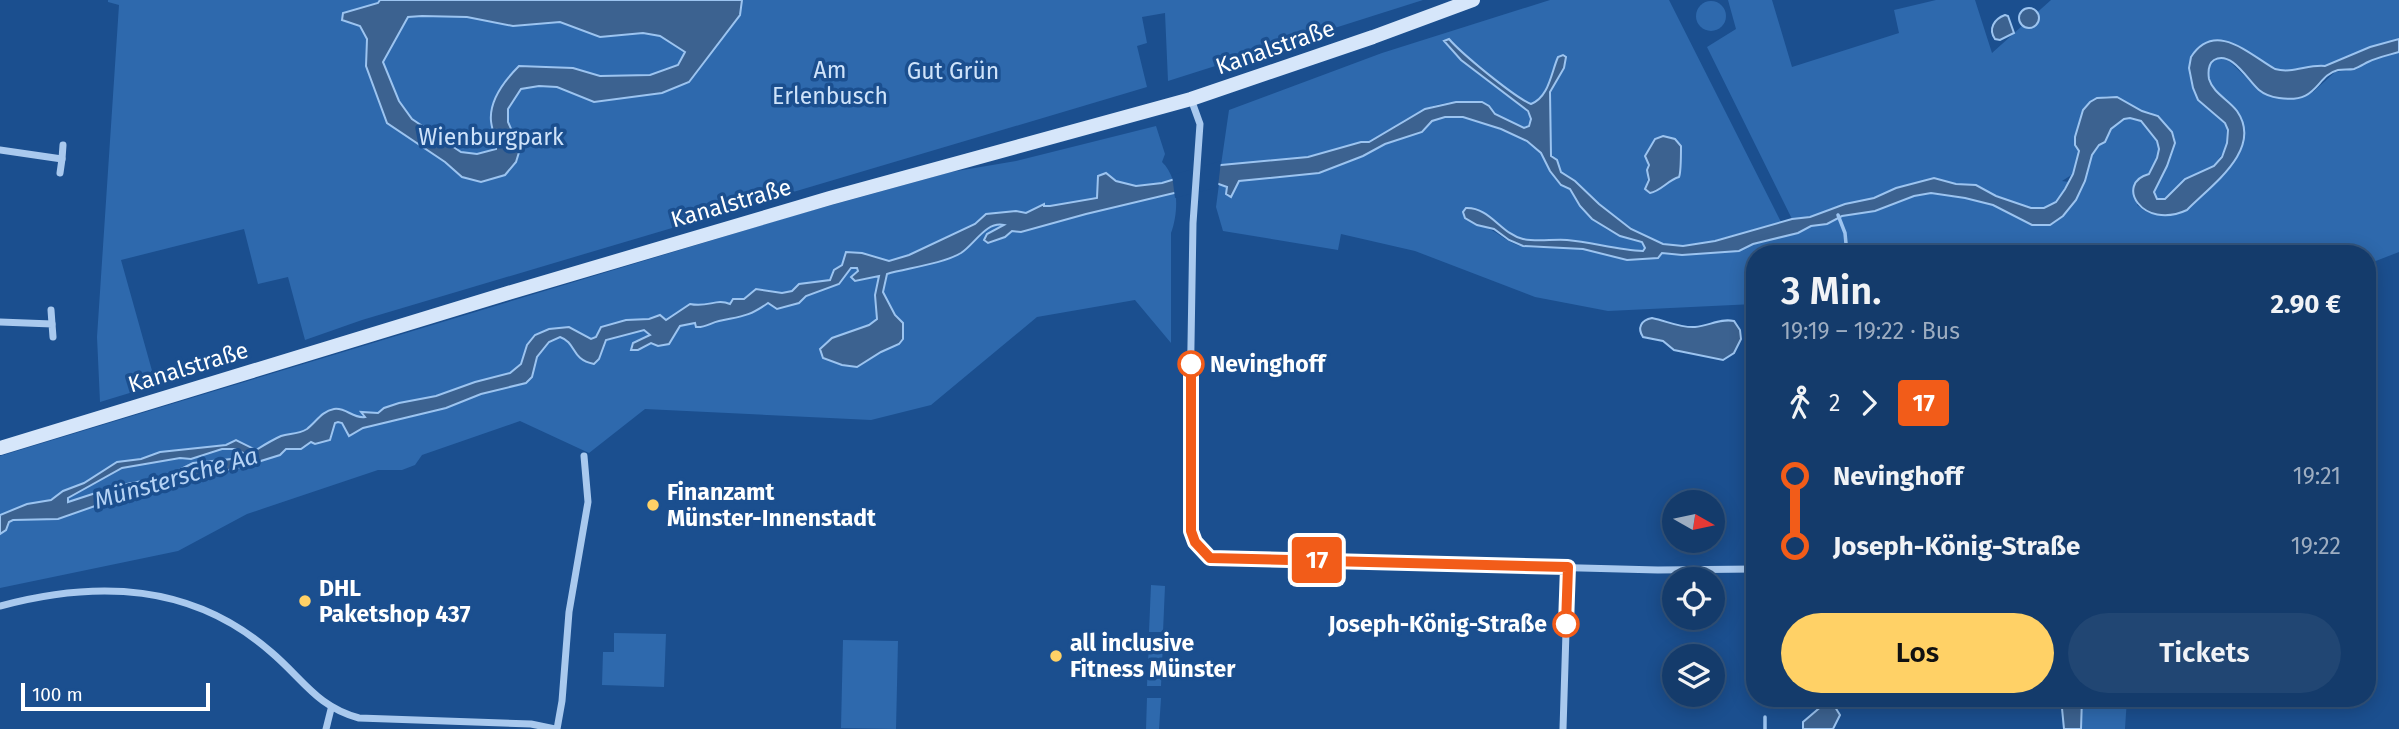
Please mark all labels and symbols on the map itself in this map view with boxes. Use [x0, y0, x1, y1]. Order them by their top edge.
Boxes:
street label: Kanalstraße [1212, 14, 1338, 80]
park label: Am Erlenbusch [772, 56, 888, 110]
park label: Gut Grün [907, 57, 999, 85]
park label: Wienburgpark [418, 123, 564, 151]
street label: Kanalstraße [667, 172, 795, 234]
street label: Kanalstraße [125, 335, 251, 399]
place label: Nevinghoff [1210, 350, 1327, 378]
marker: Nevinghoff [1178, 351, 1204, 377]
water label: Münstersche Aa [91, 441, 261, 515]
place label: Finanzamt Münster-Innenstadt [667, 478, 877, 532]
north arrow [1662, 490, 1726, 553]
marker: Finanzamt Münster-Innenstadt [645, 497, 661, 513]
line badge: 17 [1286, 537, 1348, 583]
place label: DHL Paketshop 437 [319, 574, 471, 628]
marker: DHL Paketshop 437 [297, 593, 313, 609]
place label: Joseph-König-Straße [1327, 610, 1547, 638]
marker: Joseph-König-Straße [1553, 611, 1579, 637]
place label: all inclusive Fitness Münster [1070, 629, 1236, 683]
marker: all inclusive Fitness Münster [1048, 648, 1064, 664]
scale bar [21, 680, 210, 712]

